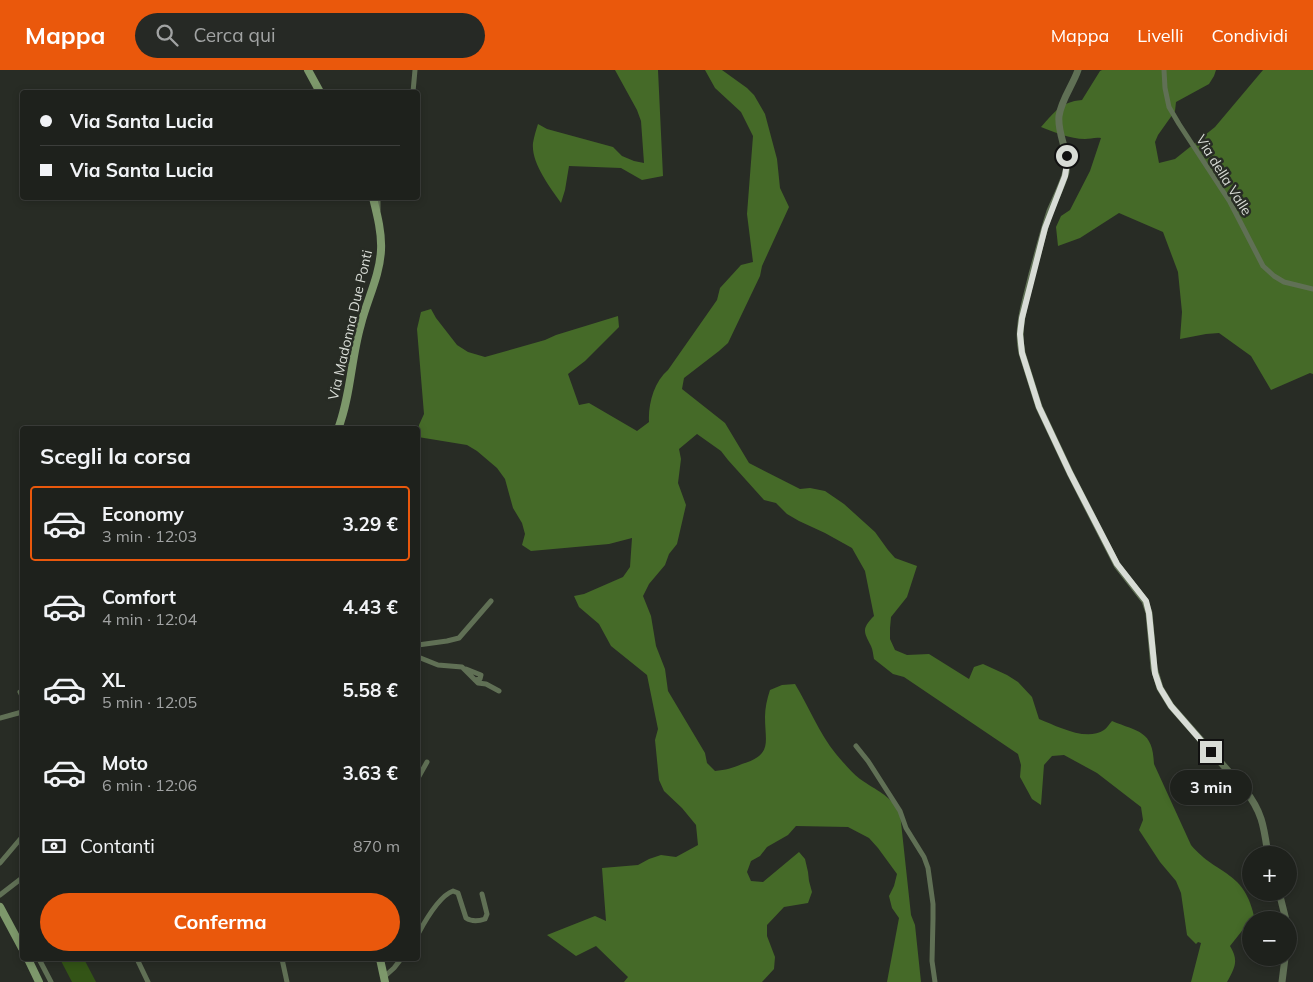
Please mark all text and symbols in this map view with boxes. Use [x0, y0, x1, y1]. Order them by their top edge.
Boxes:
search box [135, 13, 485, 58]
text: Mappa [25, 20, 105, 50]
icon: search [153, 21, 181, 49]
text: Cerca qui [193, 23, 275, 47]
text: Mappa [1051, 24, 1109, 47]
text: Livelli [1137, 24, 1183, 47]
text: Condividi [1211, 24, 1288, 47]
text: Via Santa Lucia [70, 109, 213, 133]
street label: Via della Valle [1192, 131, 1256, 219]
route start [1056, 145, 1078, 167]
text: Via Santa Lucia [70, 158, 213, 182]
street label: Via Madonna Due Ponti [324, 248, 376, 402]
text: Scegli la corsa [40, 442, 191, 470]
icon: car [42, 501, 87, 546]
text: Economy [102, 502, 184, 526]
text: 3.29 € [342, 512, 398, 536]
text: 3 min · 12:03 [102, 526, 197, 546]
icon: car [42, 584, 87, 629]
text: Comfort [102, 585, 176, 609]
text: 4.43 € [342, 595, 398, 619]
text: 4 min · 12:04 [102, 609, 197, 629]
icon: car [42, 667, 87, 712]
text: XL [102, 668, 125, 692]
text: 5.58 € [342, 678, 398, 702]
text: 5 min · 12:05 [102, 692, 197, 712]
route end [1200, 741, 1222, 763]
icon: car [42, 750, 87, 795]
text: Moto [102, 751, 148, 775]
text: 3.63 € [342, 761, 398, 785]
callout: 3 min [1170, 770, 1252, 804]
text: 6 min · 12:06 [102, 775, 197, 795]
text: 3 min [1190, 777, 1232, 797]
icon: cash [40, 832, 68, 860]
text: Contanti [80, 834, 155, 858]
text: 870 m [353, 836, 400, 856]
map controls [1242, 846, 1297, 966]
button: + [1242, 846, 1297, 901]
button: Conferma [40, 893, 400, 951]
button: − [1242, 911, 1297, 966]

